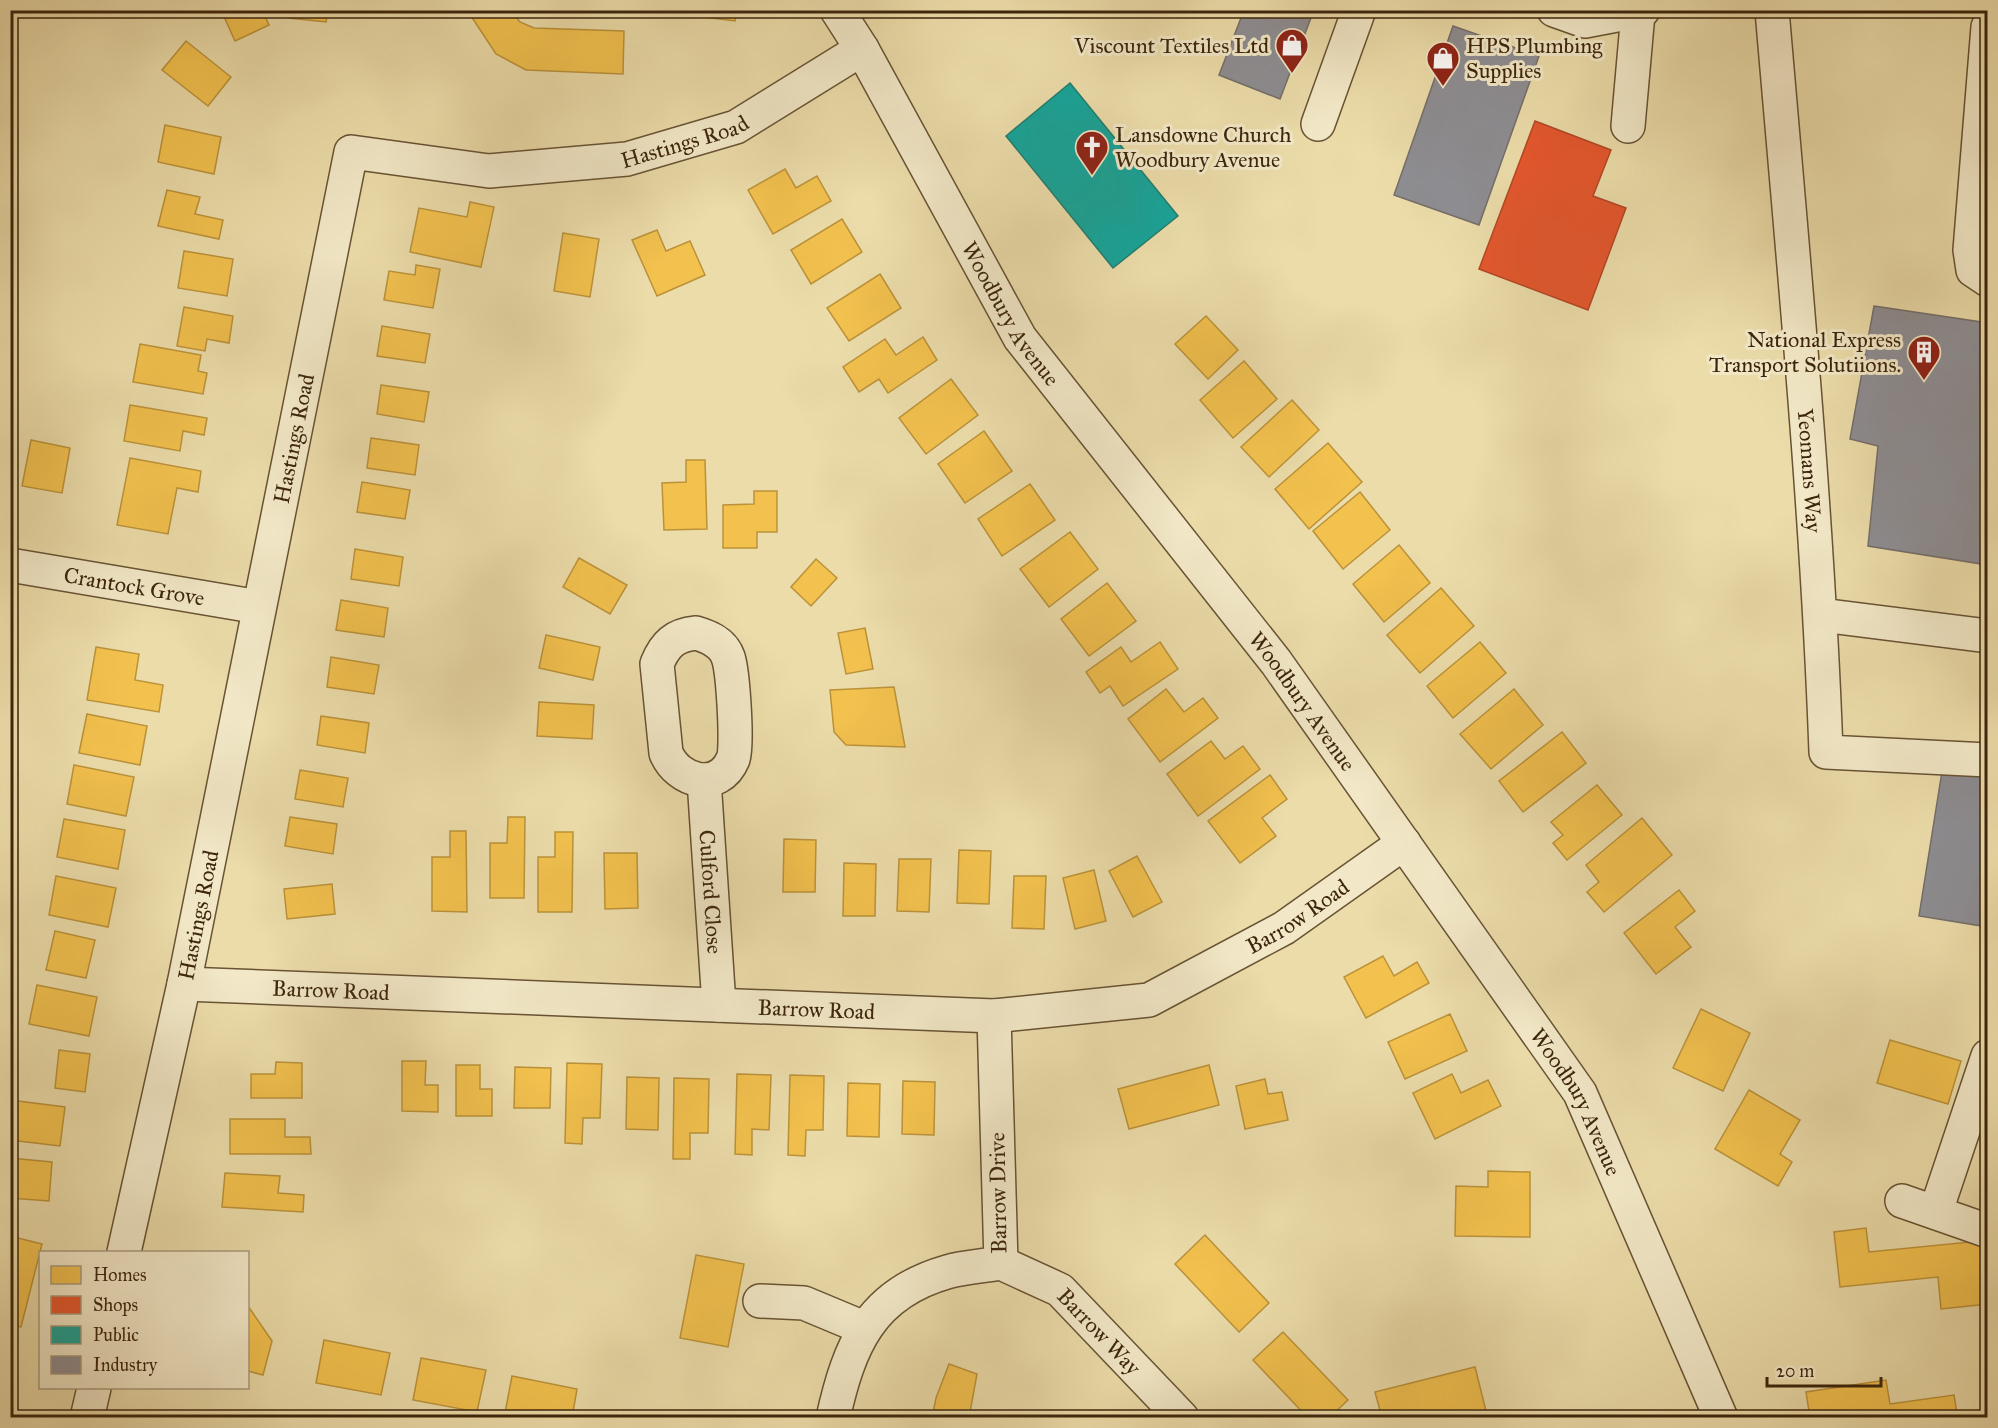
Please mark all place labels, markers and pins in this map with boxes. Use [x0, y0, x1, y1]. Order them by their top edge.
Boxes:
shop icon: Viscount Textiles Ltd [1274, 27, 1310, 74]
place label: Viscount Textiles Ltd [1073, 32, 1269, 59]
place label: HPS Plumbing Supplies [1466, 32, 1603, 84]
shop icon: HPS Plumbing Supplies [1425, 40, 1461, 87]
place label: Lansdowne Church Woodbury Avenue [1115, 121, 1291, 173]
church icon: Lansdowne Church Woodbury Avenue [1074, 129, 1110, 176]
place label: National Express Transport Solutiions. [1709, 326, 1901, 378]
building icon: National Express Transport Solutiions. [1906, 334, 1942, 381]

